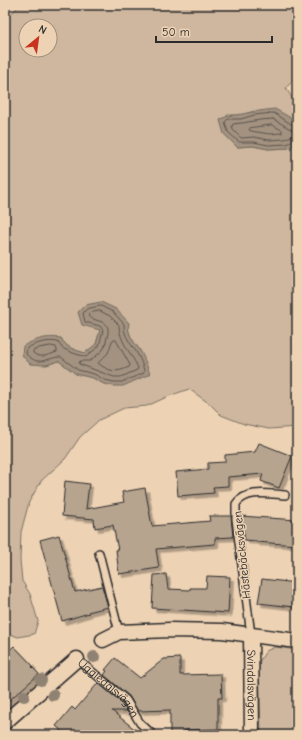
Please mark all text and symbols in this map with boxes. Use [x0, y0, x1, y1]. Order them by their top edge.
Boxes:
north arrow [18, 18, 58, 58]
scale bar [156, 18, 272, 44]
text: N [36, 22, 49, 37]
text: 50 m [162, 25, 190, 39]
street label: Hästebäcksvägen [230, 510, 254, 600]
street label: Svindalsvägen [244, 649, 259, 721]
street label: Uggledalsvägen [75, 656, 142, 720]

